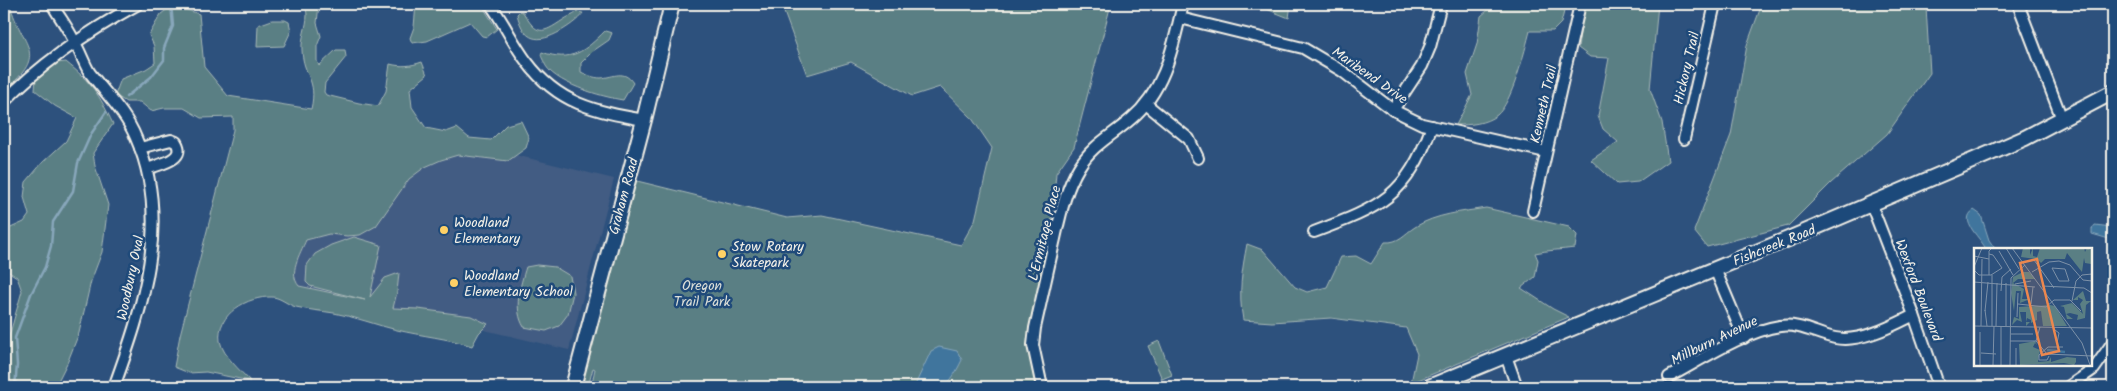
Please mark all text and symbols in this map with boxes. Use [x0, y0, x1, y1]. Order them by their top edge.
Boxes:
street label: Hickory Trail [1668, 29, 1706, 107]
street label: Maribend Drive [1327, 41, 1413, 111]
street label: Kenneth Trail [1524, 62, 1564, 146]
street label: Graham Road [603, 154, 645, 237]
street label: L'Ermitage Place [1022, 183, 1068, 283]
place label: Woodland Elementary [454, 212, 520, 250]
street label: Fishcreek Road [1730, 219, 1820, 273]
marker: Woodland Elementary [438, 224, 450, 236]
street label: Woodbury Oval [111, 233, 151, 323]
place label: Stow Rotary Skatepark [732, 236, 804, 274]
street label: Wexford Boulevard [1888, 236, 1948, 346]
marker: Stow Rotary Skatepark [716, 248, 728, 260]
inset map [1974, 248, 2092, 366]
place label: Woodland Elementary School [464, 265, 573, 303]
park label: Oregon Trail Park [674, 275, 731, 313]
marker: Woodland Elementary School [448, 277, 460, 289]
street label: Millburn Avenue [1667, 310, 1762, 371]

